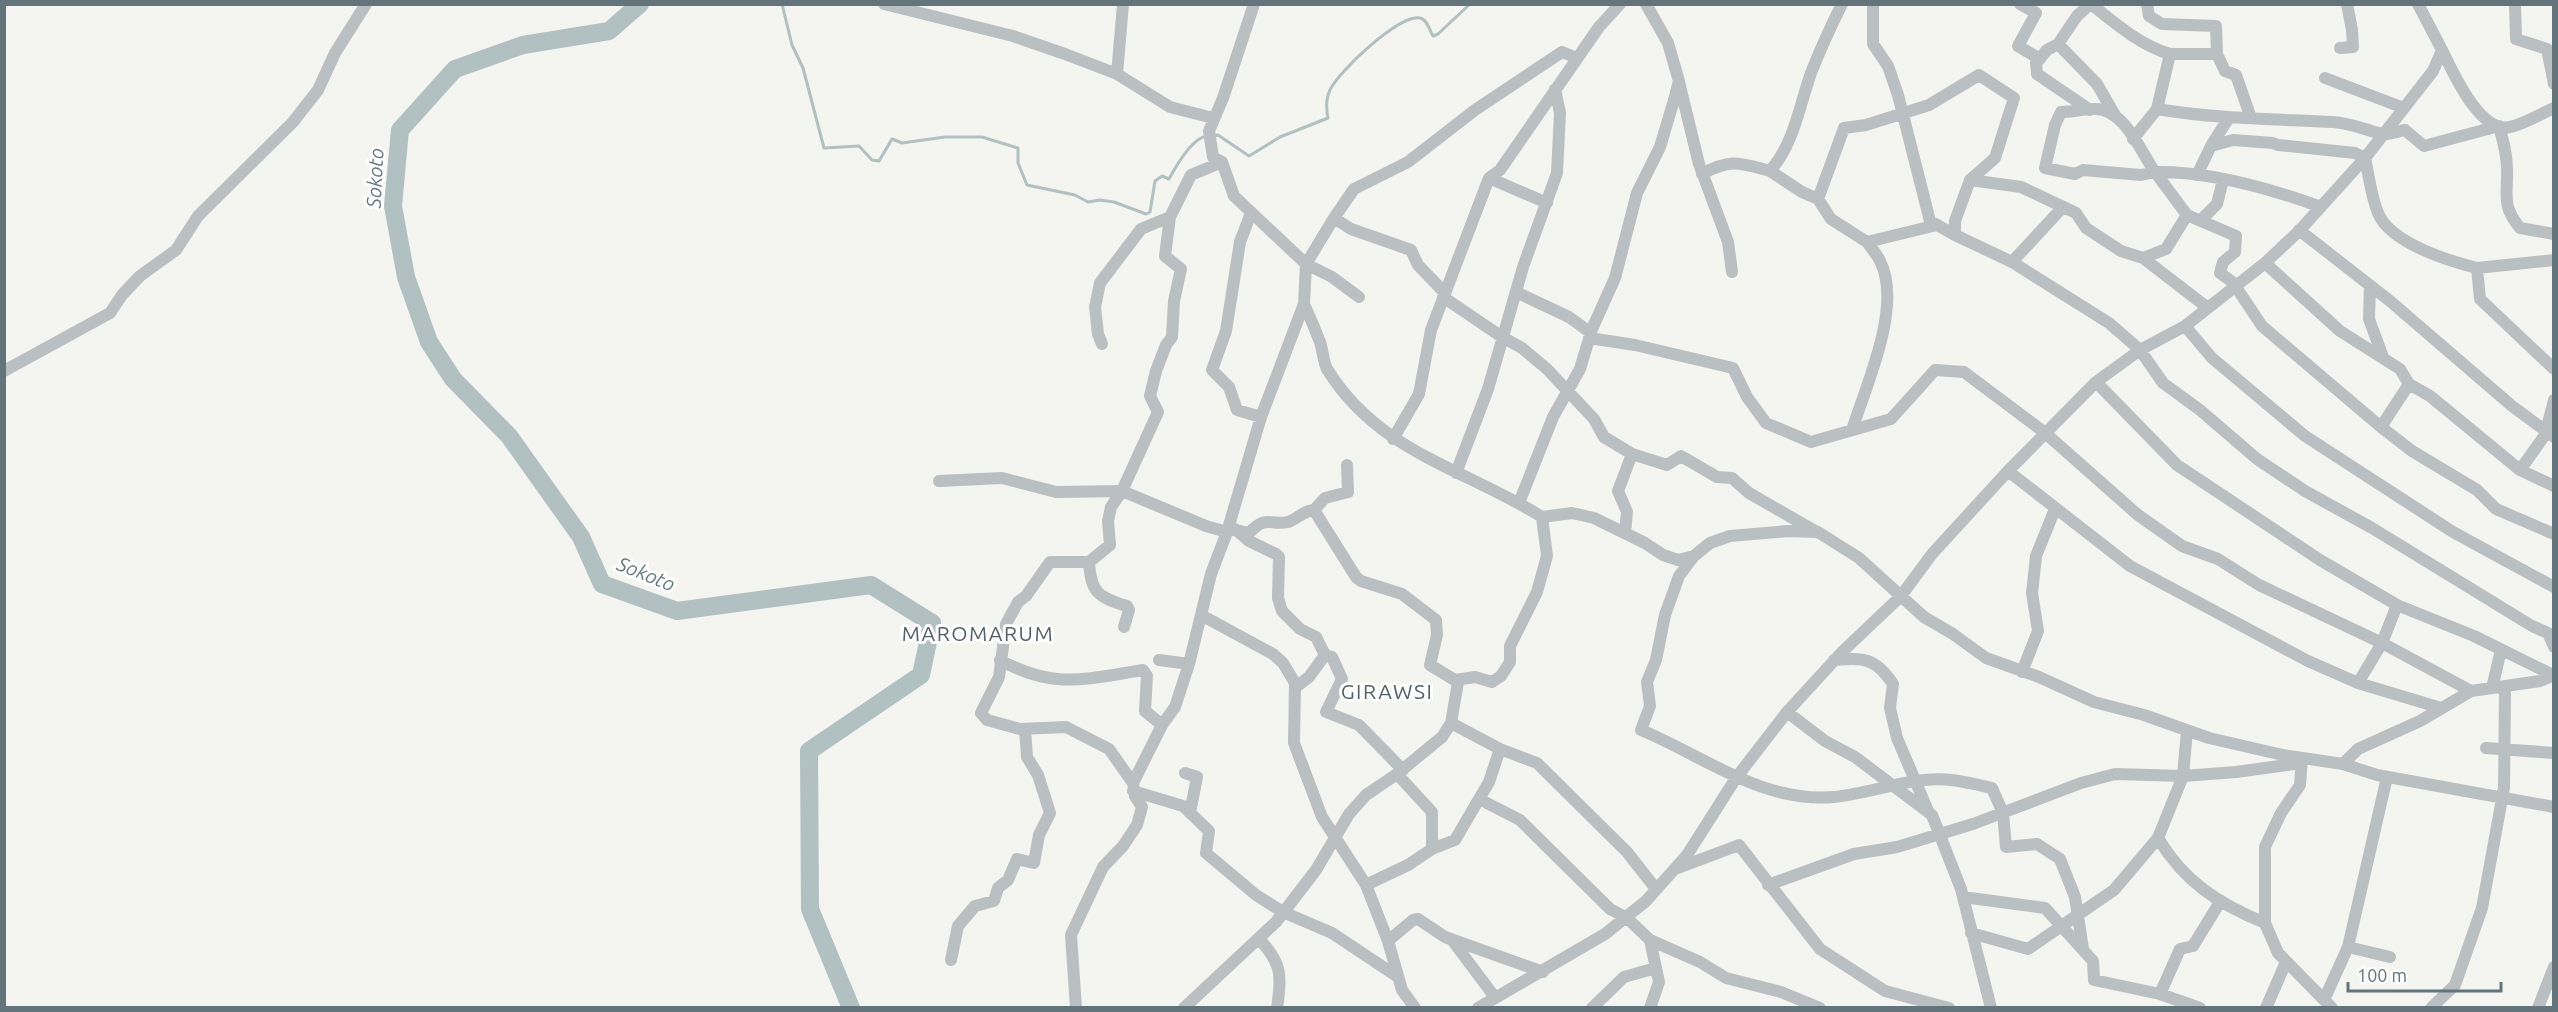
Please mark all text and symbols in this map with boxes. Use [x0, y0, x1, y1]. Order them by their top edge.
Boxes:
water label: Sokoto [361, 147, 388, 210]
water label: Sokoto [613, 551, 679, 596]
district label: MAROMARUM [902, 621, 1054, 645]
district label: GIRAWSI [1341, 679, 1433, 703]
scale bar [2348, 955, 2501, 993]
text: 100 m [2357, 965, 2407, 985]

